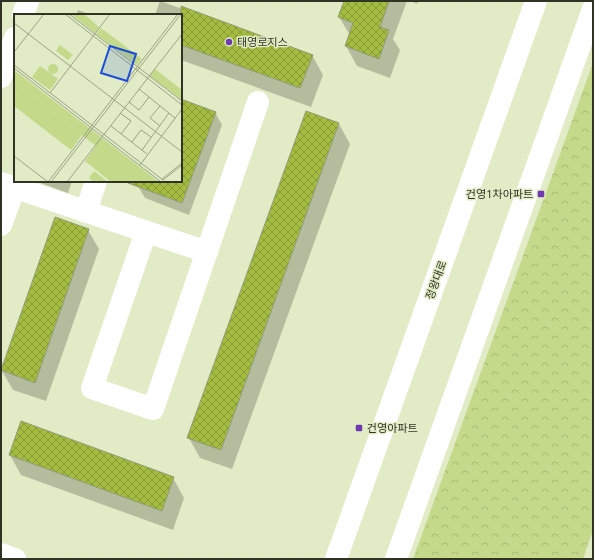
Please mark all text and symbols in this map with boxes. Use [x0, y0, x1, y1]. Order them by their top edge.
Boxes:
inset map [14, 14, 182, 182]
place label: 태영로지스 [237, 34, 288, 49]
marker: 태영로지스 [224, 37, 234, 47]
place label: 건영1차아파트 [466, 186, 533, 201]
marker: 건영1차아파트 [536, 189, 546, 199]
street label: 정왕대로 [422, 258, 450, 301]
place label: 건영아파트 [367, 420, 418, 435]
marker: 건영아파트 [354, 423, 364, 433]

